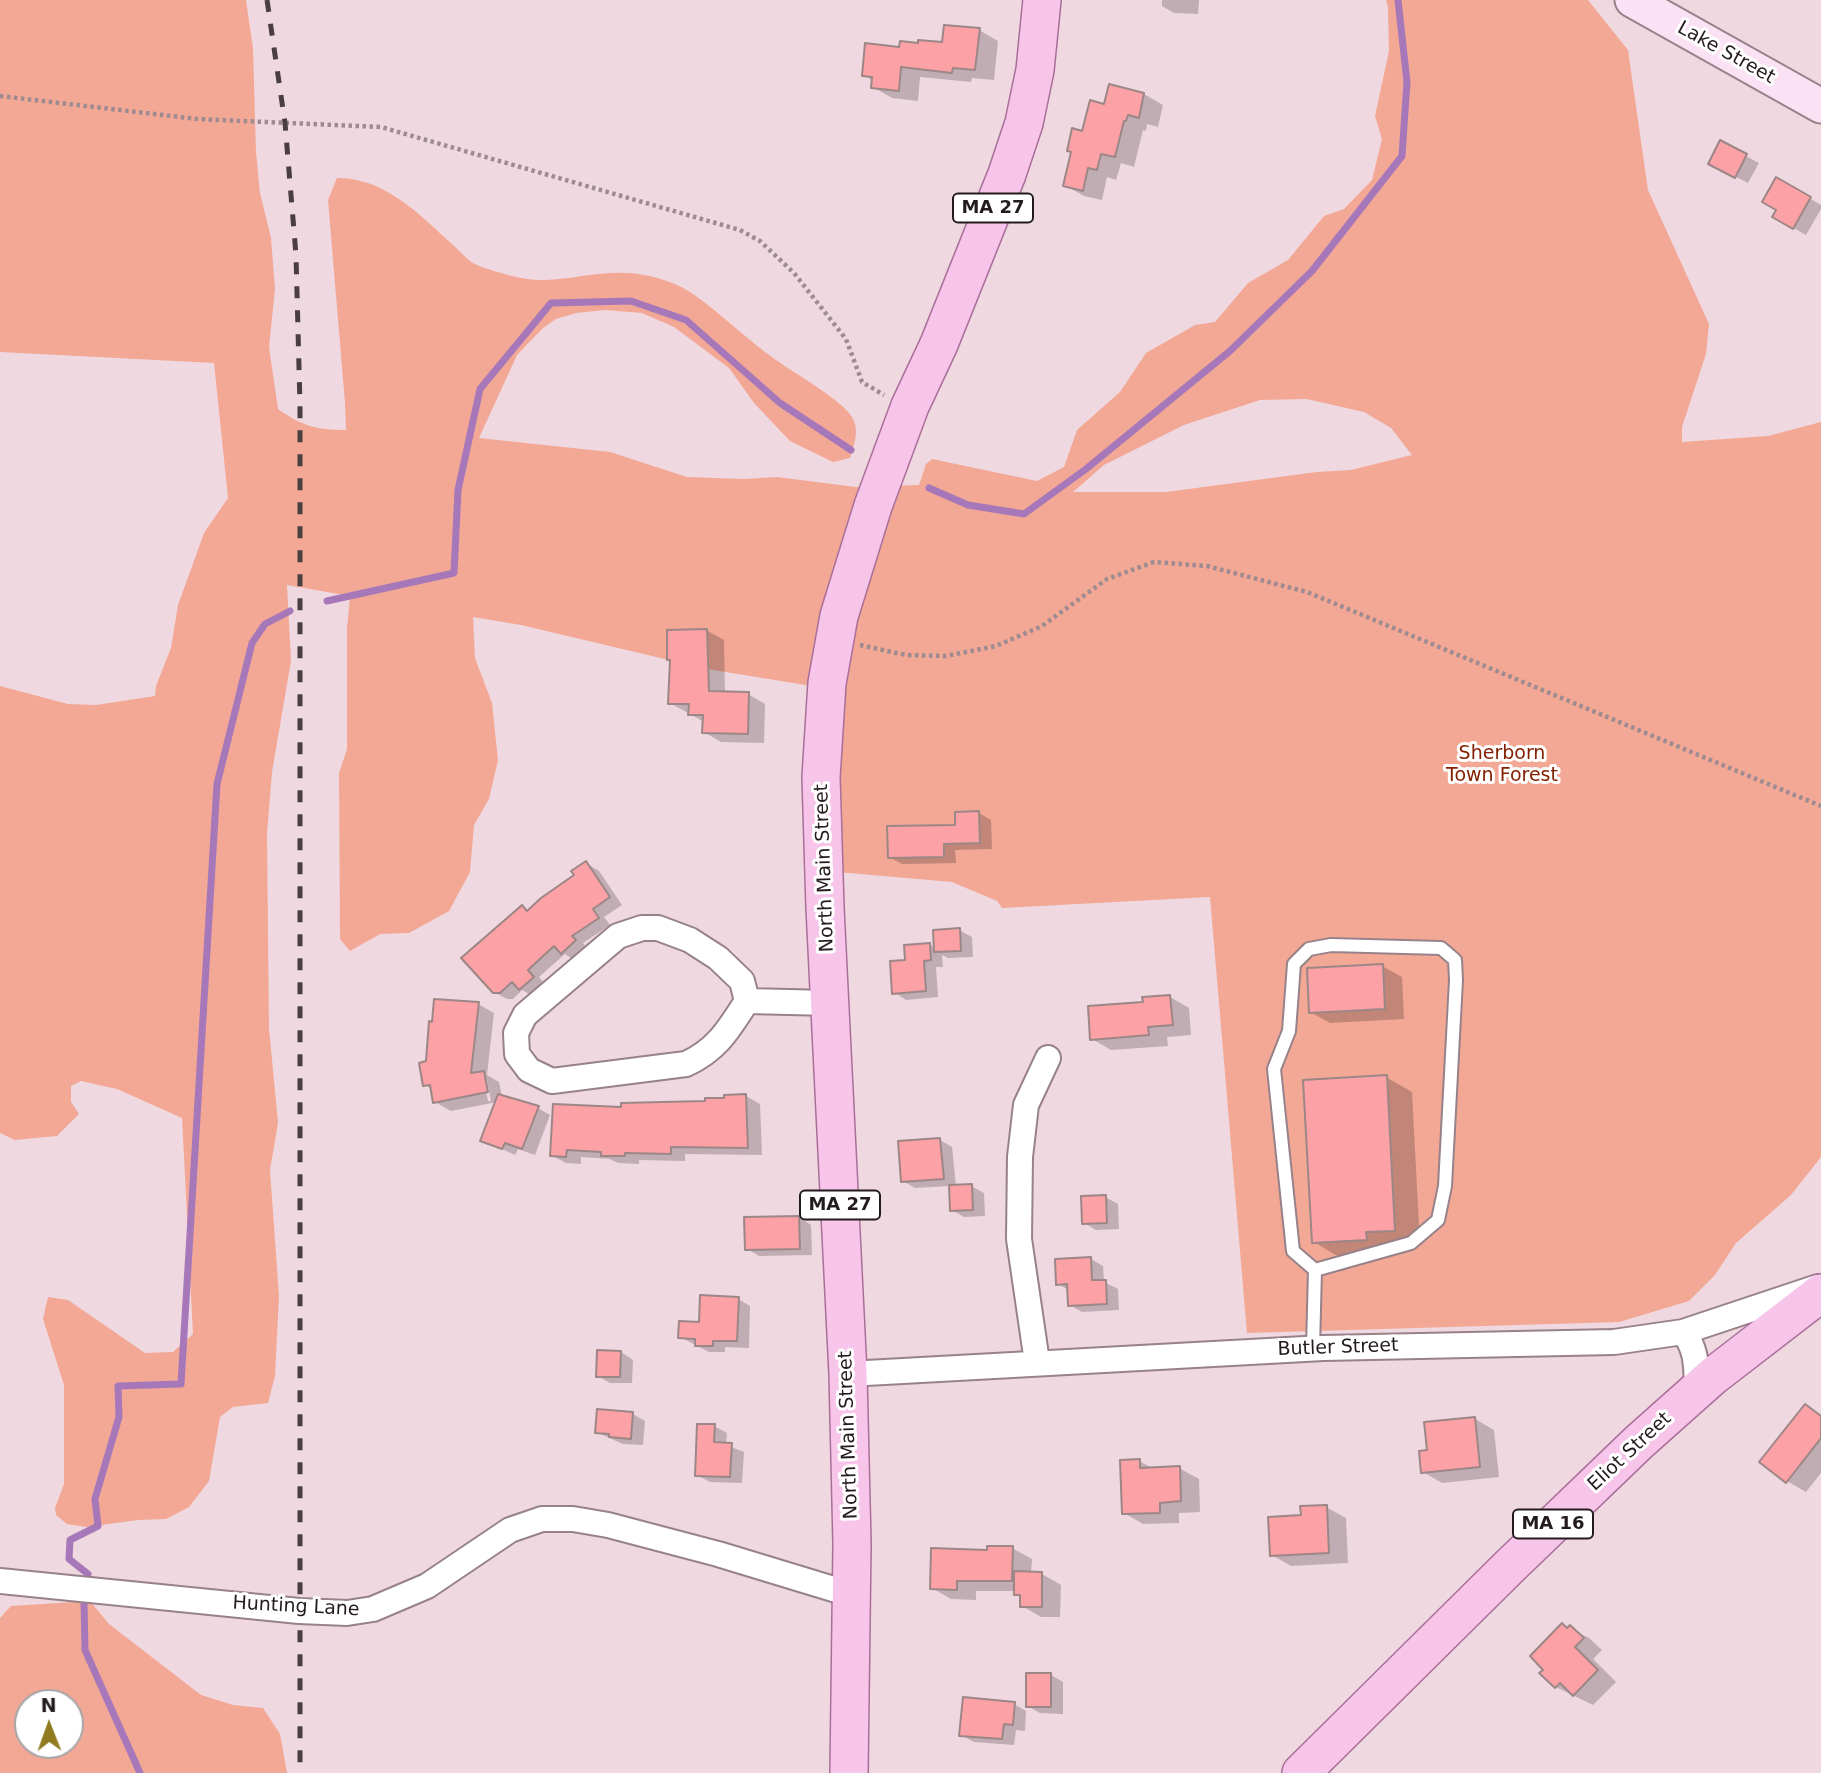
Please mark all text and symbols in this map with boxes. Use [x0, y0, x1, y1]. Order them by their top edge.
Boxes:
street label: Lake Street [1673, 17, 1779, 89]
road number: MA 27 [953, 194, 1033, 223]
park label: Sherborn Town Forest [1446, 743, 1558, 787]
street label: North Main Street [811, 783, 839, 953]
road number: MA 27 [800, 1190, 880, 1220]
street label: Butler Street [1277, 1334, 1399, 1362]
street label: North Main Street [835, 1350, 863, 1520]
street label: Eliot Street [1584, 1408, 1676, 1496]
road number: MA 16 [1513, 1510, 1593, 1539]
street label: Hunting Lane [232, 1592, 360, 1622]
north arrow [14, 1689, 84, 1759]
text: N [41, 1694, 57, 1716]

